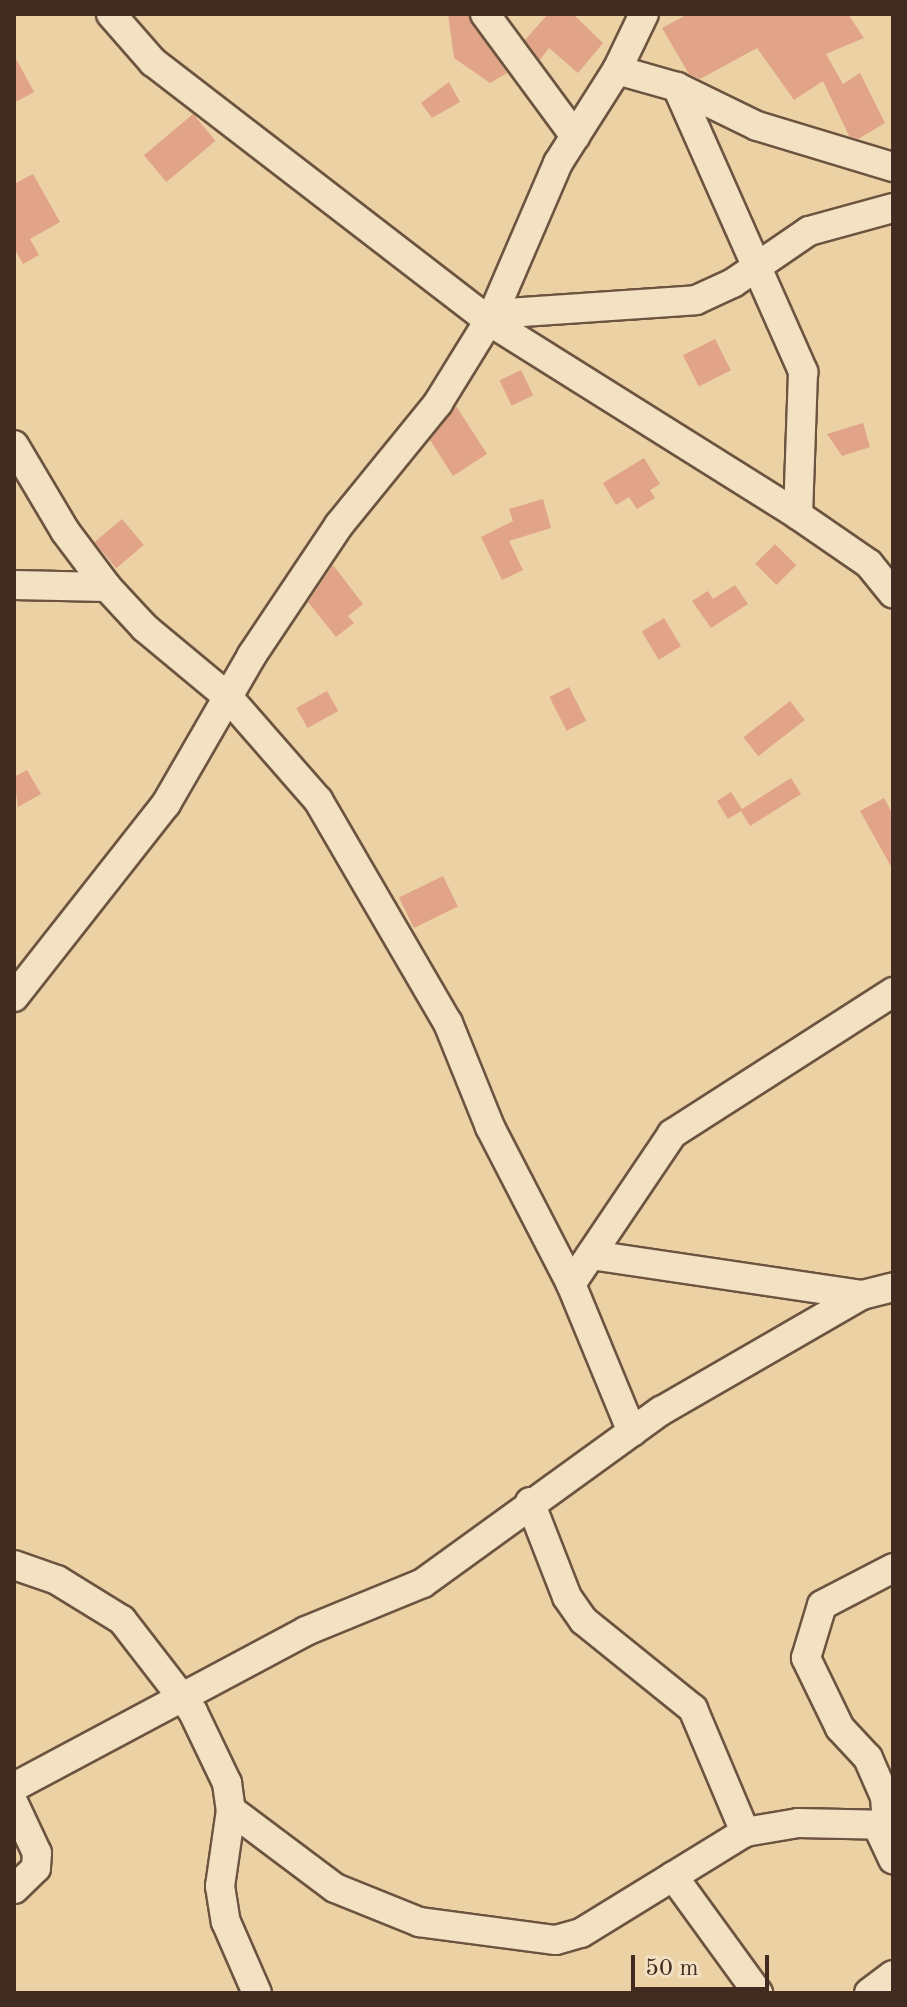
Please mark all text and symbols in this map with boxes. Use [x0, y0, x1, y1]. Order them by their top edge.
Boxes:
scale bar [635, 1939, 773, 1989]
text: 50 m [645, 1957, 699, 1981]

